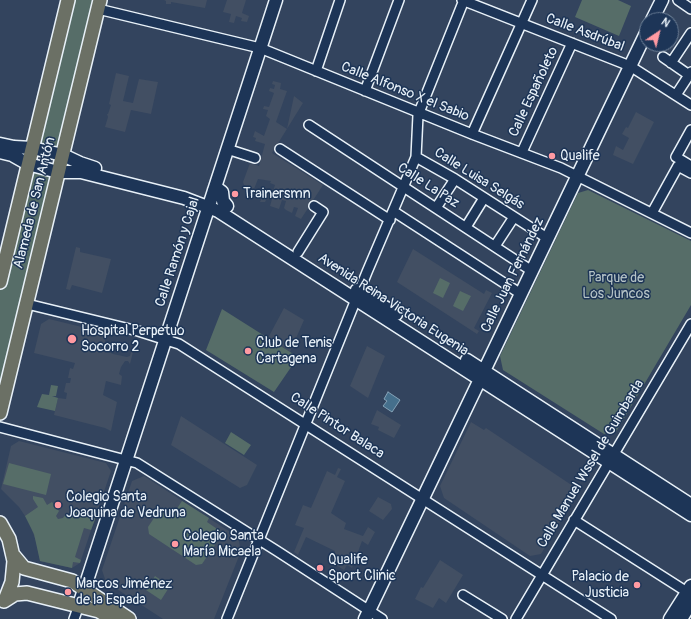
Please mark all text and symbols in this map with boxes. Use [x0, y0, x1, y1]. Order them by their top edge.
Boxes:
street label: Calle Asdrúbal [543, 10, 627, 56]
north arrow [639, 12, 679, 52]
text: N [659, 15, 672, 30]
street label: Calle Españoleto [506, 44, 562, 140]
street label: Calle Alfonso X el Sabio [339, 59, 471, 125]
street label: Alameda de San Antón [11, 136, 59, 270]
street label: Calle Luisa Selgás [431, 145, 527, 213]
place label: Qualife [560, 148, 600, 164]
marker: Qualife [547, 151, 557, 161]
street label: Calle La Paz [394, 160, 462, 212]
place label: Trainersmn [243, 186, 311, 202]
marker: Trainersmn [230, 189, 240, 199]
street label: Calle Ramón y Cajal [152, 195, 204, 309]
street label: Calle Juan Fernández [478, 215, 548, 335]
street label: Avenida Reina Victoria Eugenia [315, 250, 471, 360]
park label: Parque de Los Juncos [582, 270, 650, 302]
place label: Hospital Perpetuo Socorro 2 [81, 323, 185, 356]
marker: Hospital Perpetuo Socorro 2 [66, 333, 78, 345]
place label: Club de Tenis Cartagena [256, 335, 332, 368]
marker: Club de Tenis Cartagena [243, 346, 253, 356]
street label: Calle Manuel Wssel de Guimbarda [534, 377, 648, 551]
street label: Calle Pintor Balaca [287, 389, 387, 463]
place label: Colegio Santa Joaquina de Vedruna [66, 489, 186, 522]
marker: Colegio Santa Joaquina de Vedruna [53, 500, 63, 510]
place label: Colegio Santa María Micaela [183, 528, 264, 560]
marker: Colegio Santa María Micaela [170, 539, 180, 549]
place label: Qualife Sport Clinic [328, 552, 396, 584]
marker: Qualife Sport Clinic [315, 563, 325, 573]
place label: Palacio de Justicia [571, 569, 629, 602]
place label: Marcos Jiménez de la Espada [76, 576, 172, 608]
marker: Palacio de Justicia [632, 580, 642, 590]
marker: Marcos Jiménez de la Espada [63, 587, 73, 597]

